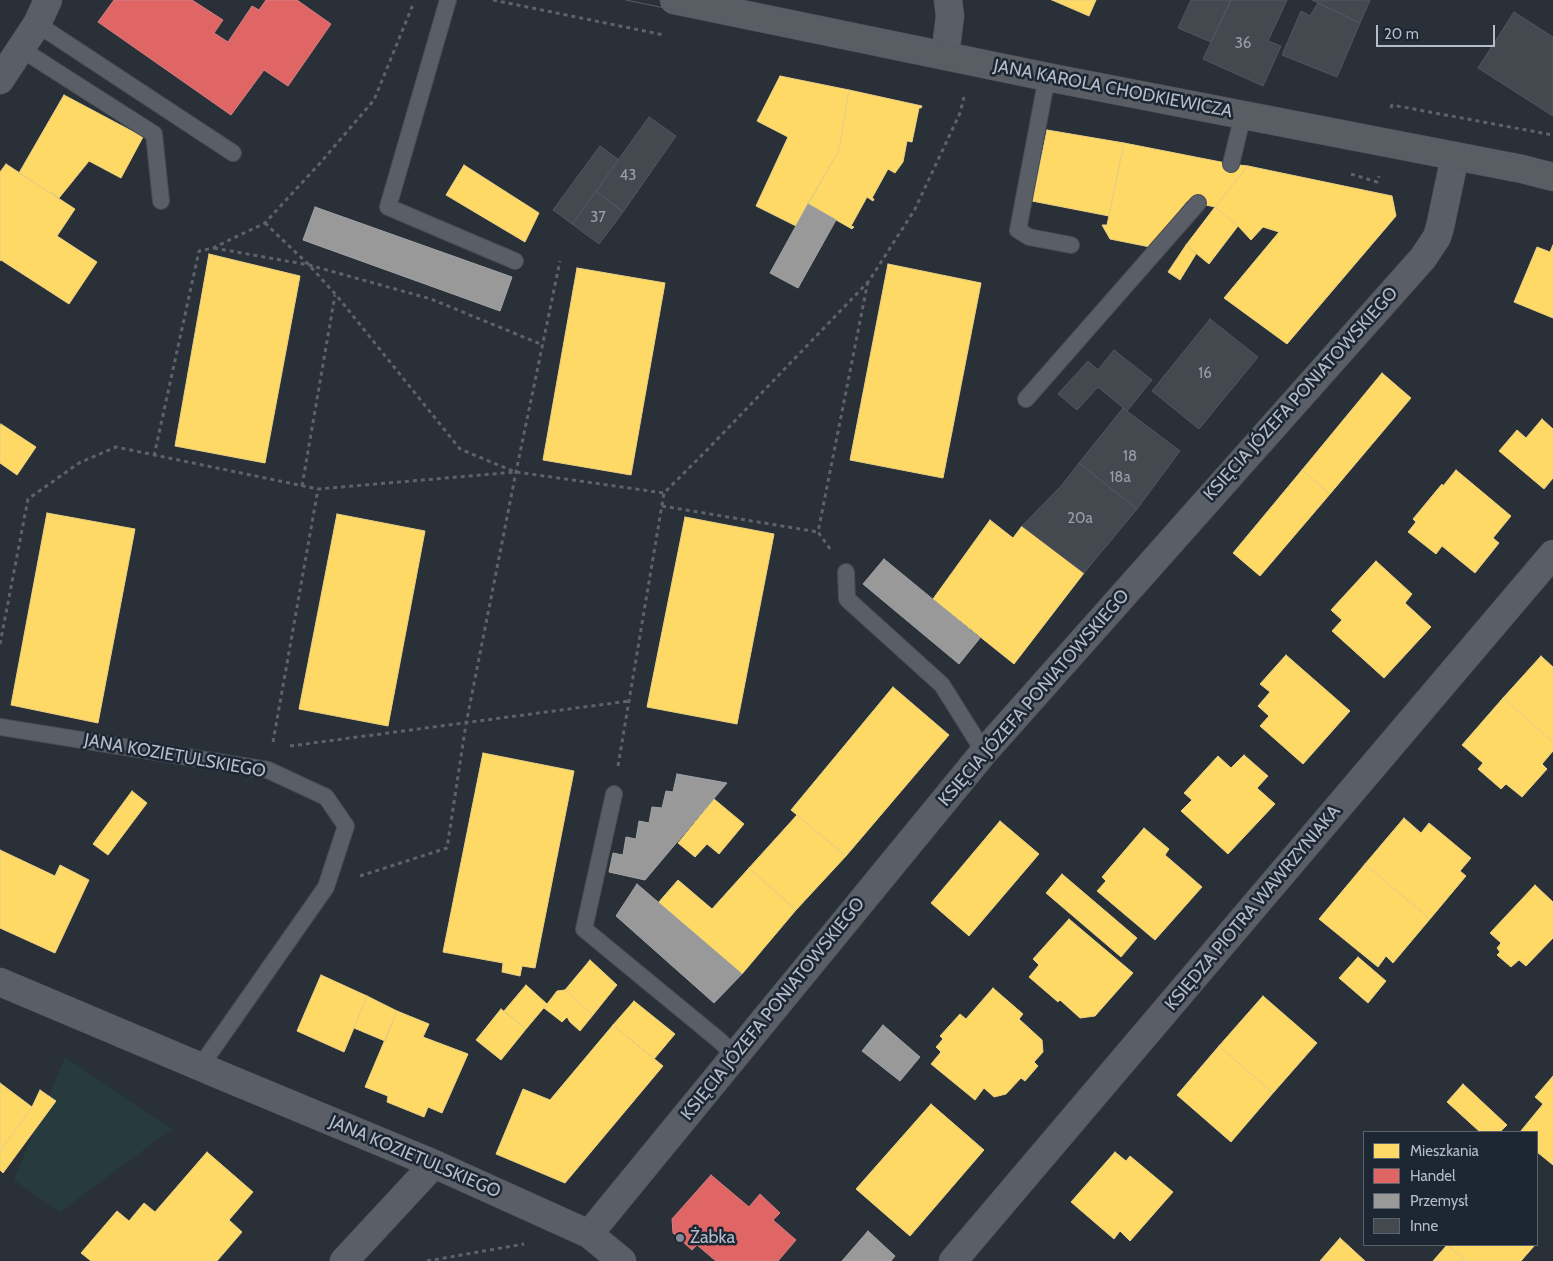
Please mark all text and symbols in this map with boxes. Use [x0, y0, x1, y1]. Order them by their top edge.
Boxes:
scale bar [1378, 15, 1497, 47]
text: 20 m [1384, 25, 1419, 43]
house number: 36 [1235, 35, 1251, 53]
street label: JANA KAROLA CHODKIEWICZA [992, 55, 1234, 123]
house number: 43 [620, 167, 636, 185]
house number: 37 [590, 209, 606, 227]
street label: KSIĘCIA JÓZEFA PONIATOWSKIEGO [1199, 283, 1403, 505]
house number: 16 [1198, 365, 1212, 383]
house number: 18 [1123, 448, 1137, 466]
house number: 18a [1109, 469, 1131, 487]
house number: 20a [1067, 510, 1093, 528]
street label: KSIĘCIA JÓZEFA PONIATOWSKIEGO [934, 585, 1134, 811]
street label: JANA KOZIETULSKIEGO [83, 729, 267, 783]
street label: KSIĘDZA PIOTRA WAWRZYNIAKA [1161, 801, 1345, 1015]
street label: KSIĘCIA JÓZEFA PONIATOWSKIEGO [676, 893, 870, 1125]
street label: JANA KOZIETULSKIEGO [326, 1111, 504, 1203]
legend [1363, 1131, 1538, 1246]
text: Mieszkania [1410, 1142, 1479, 1160]
text: Handel [1410, 1167, 1456, 1185]
text: Przemysł [1410, 1192, 1468, 1210]
text: Inne [1410, 1217, 1438, 1235]
place label: Żabka [690, 1227, 735, 1249]
marker: Żabka [674, 1232, 686, 1244]

